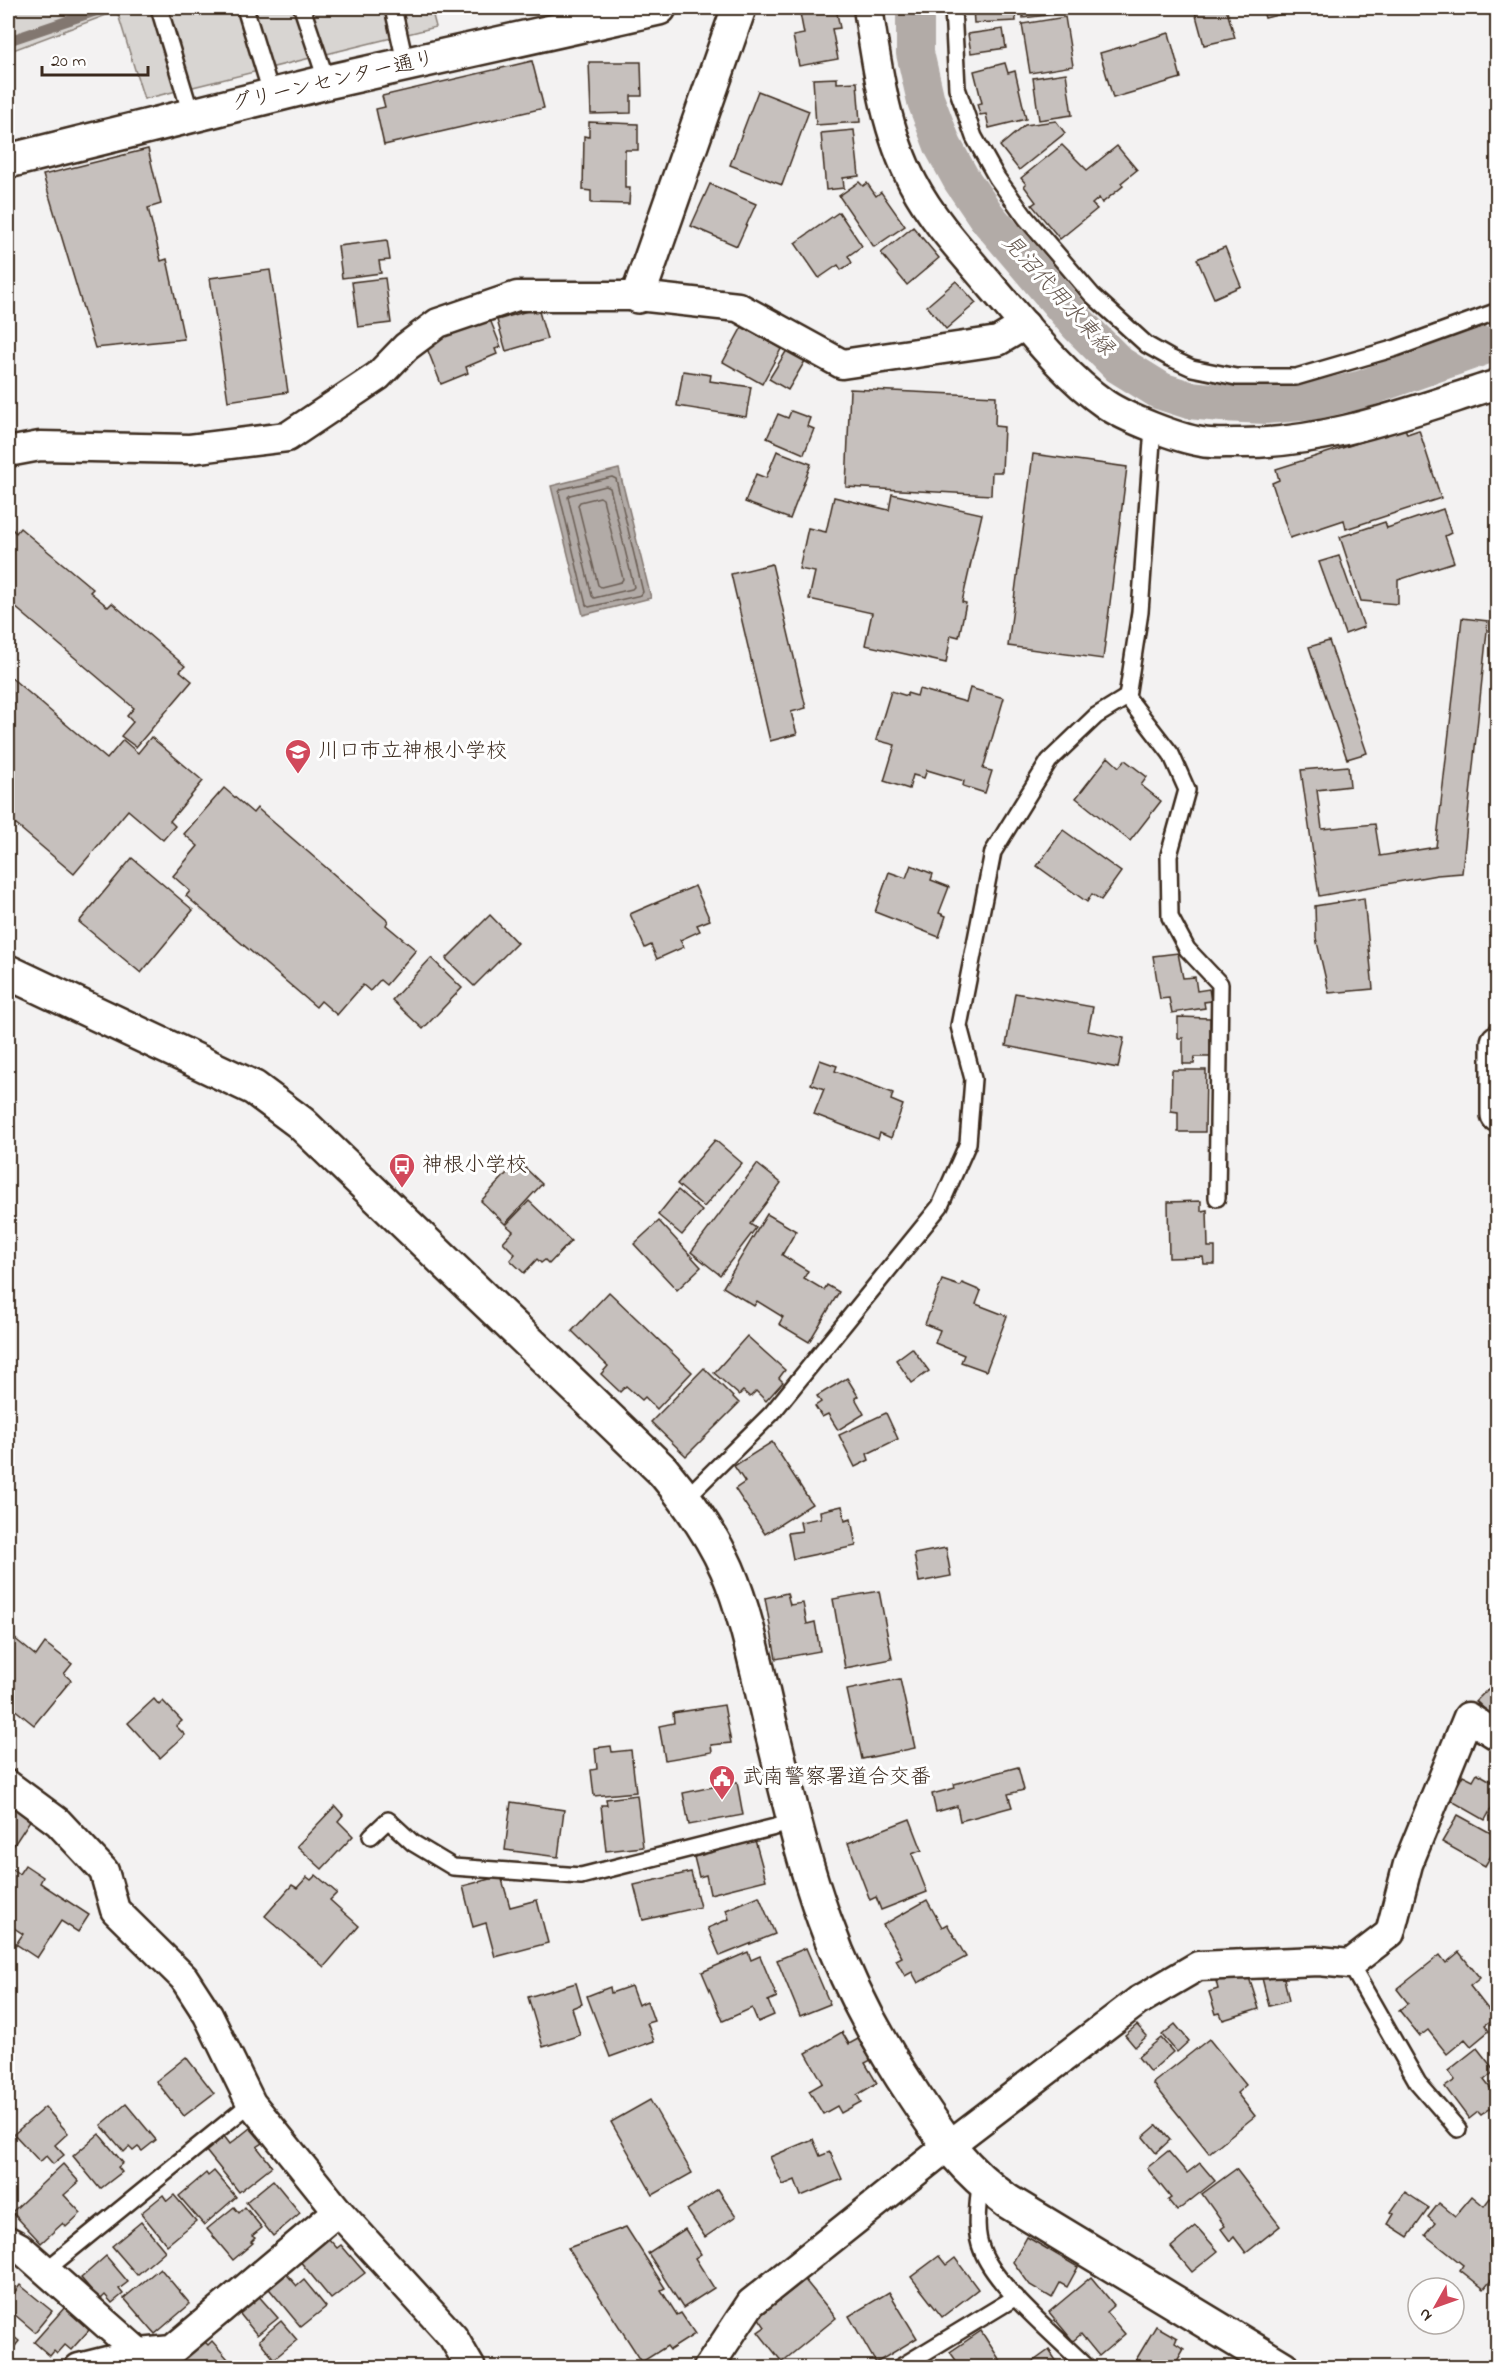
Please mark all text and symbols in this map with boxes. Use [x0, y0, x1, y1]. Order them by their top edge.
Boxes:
scale bar [42, 39, 148, 77]
street label: グリーンセンター通り [228, 44, 438, 120]
text: 20 m [51, 49, 86, 75]
water label: 見沼代用水東縁 [994, 228, 1122, 365]
school or university icon: 川口市立神根小学校 [283, 737, 313, 775]
place label: 川口市立神根小学校 [318, 737, 507, 767]
bus stop icon: 神根小学校 [387, 1151, 417, 1189]
place label: 神根小学校 [422, 1151, 527, 1181]
public building icon: 武南警察署道合交番 [707, 1763, 737, 1801]
place label: 武南警察署道合交番 [742, 1763, 931, 1793]
north arrow [1406, 2276, 1466, 2336]
text: N [1413, 2302, 1439, 2326]

